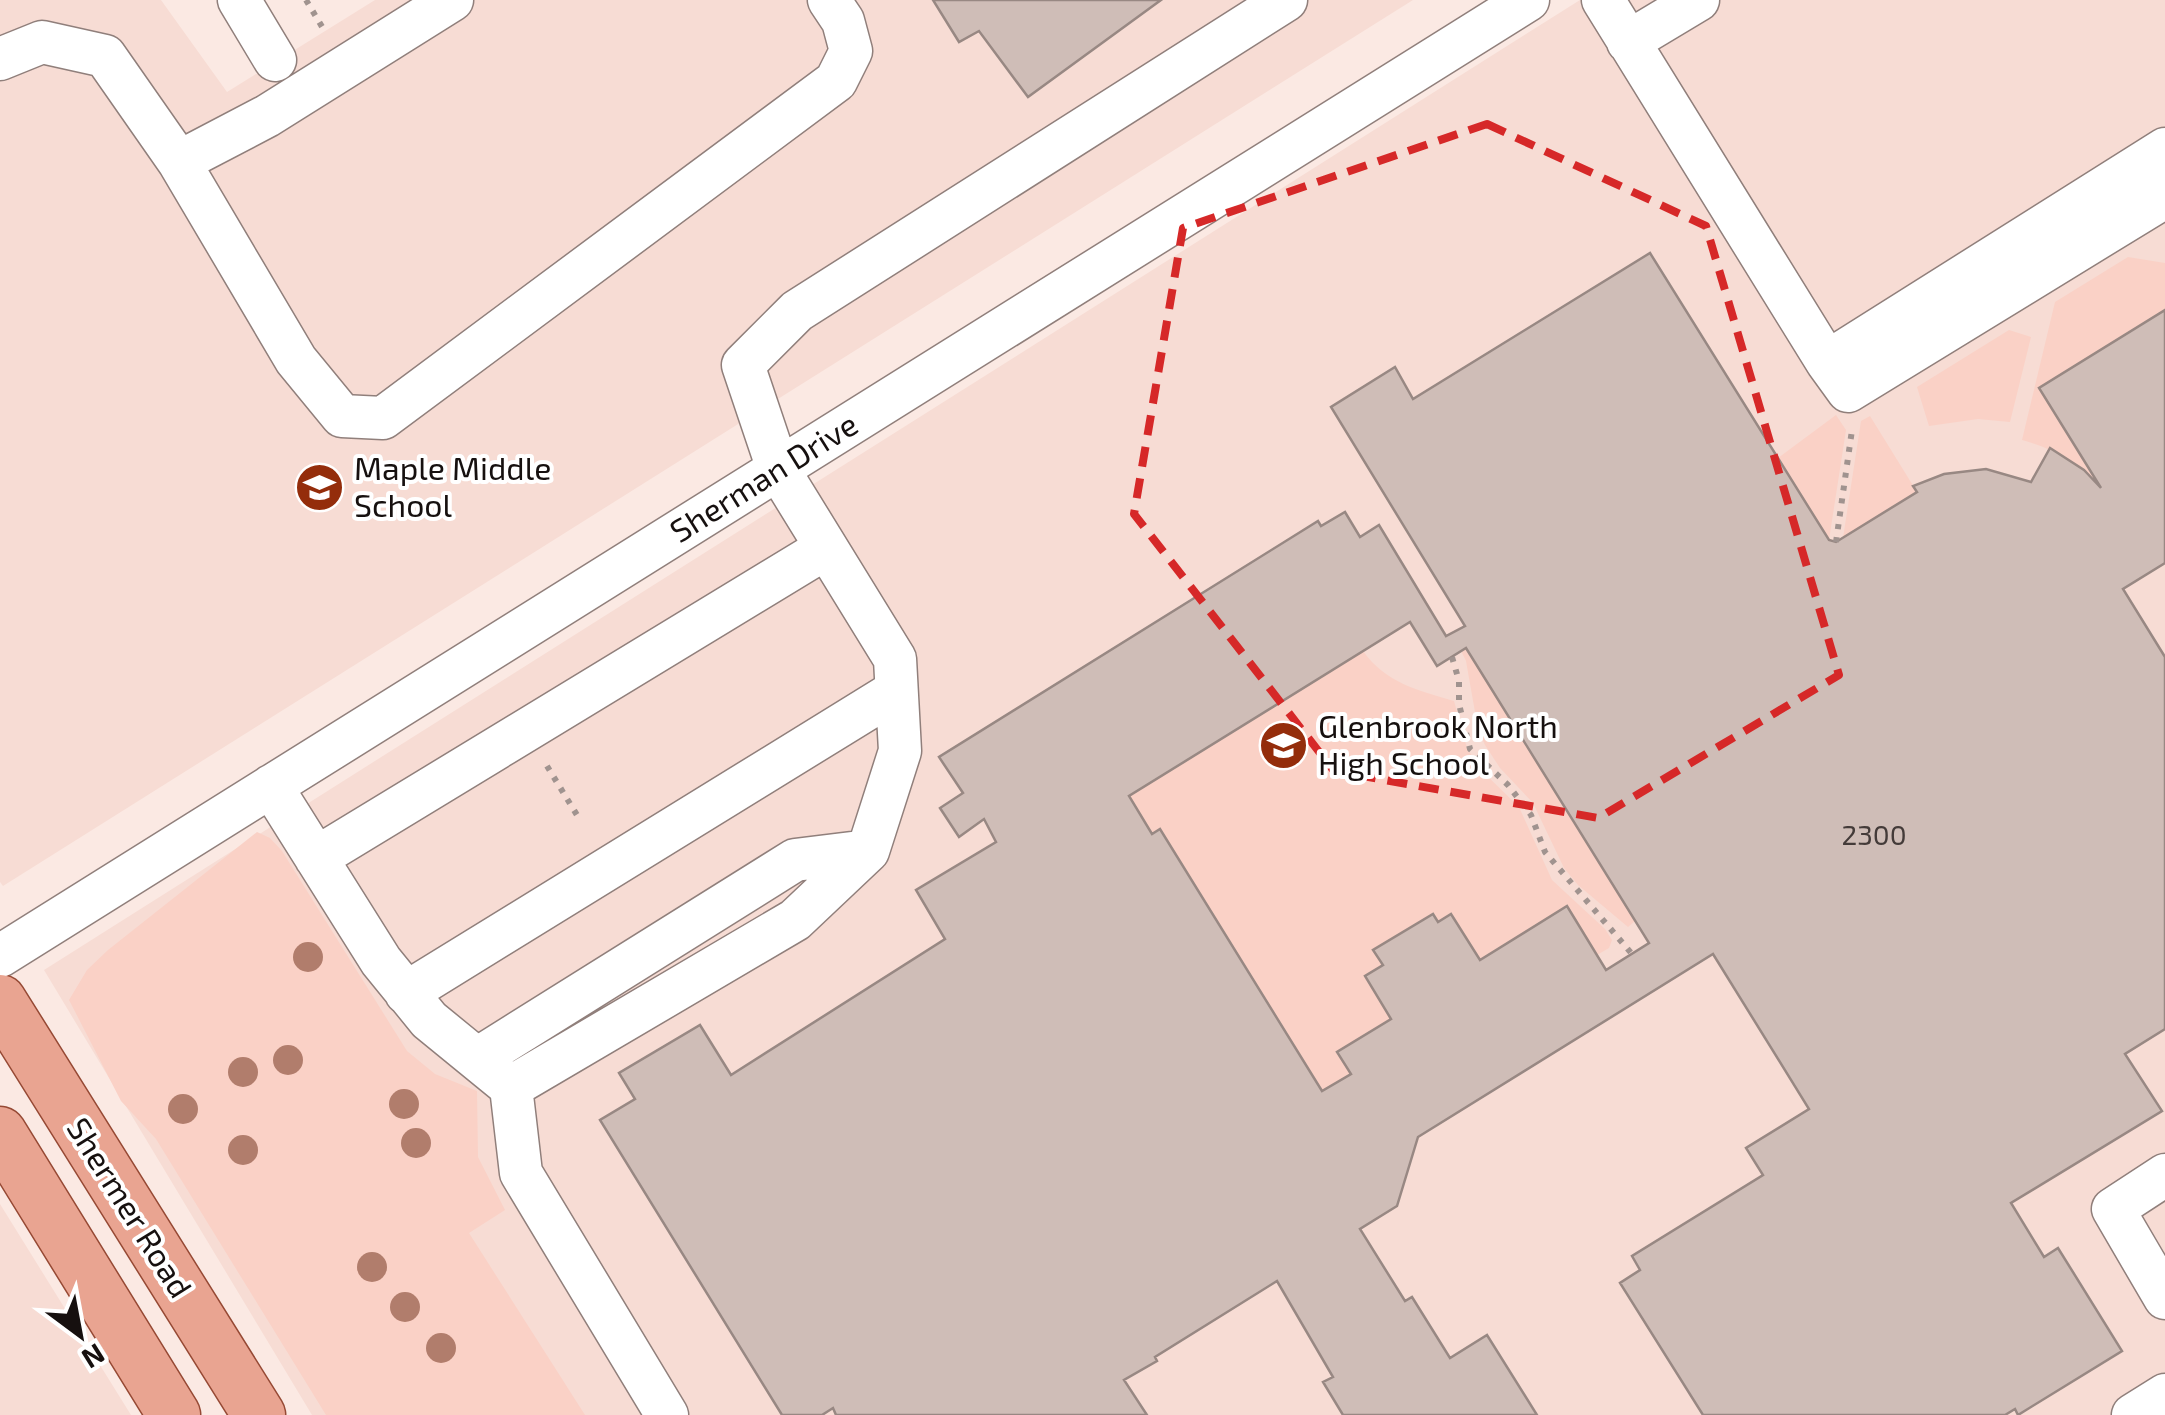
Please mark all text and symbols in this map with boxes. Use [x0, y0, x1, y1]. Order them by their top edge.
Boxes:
street label: Sherman Drive [662, 404, 864, 549]
place label: Maple Middle School [354, 448, 551, 523]
school or university icon: Maple Middle School [293, 461, 345, 513]
place label: Glenbrook North High School [1318, 706, 1558, 781]
school or university icon: Glenbrook North High School [1257, 719, 1309, 771]
house number: 2300 [1841, 817, 1907, 851]
street label: Shermer Road [60, 1110, 201, 1304]
north arrow [30, 1285, 130, 1385]
text: N [76, 1337, 111, 1377]

